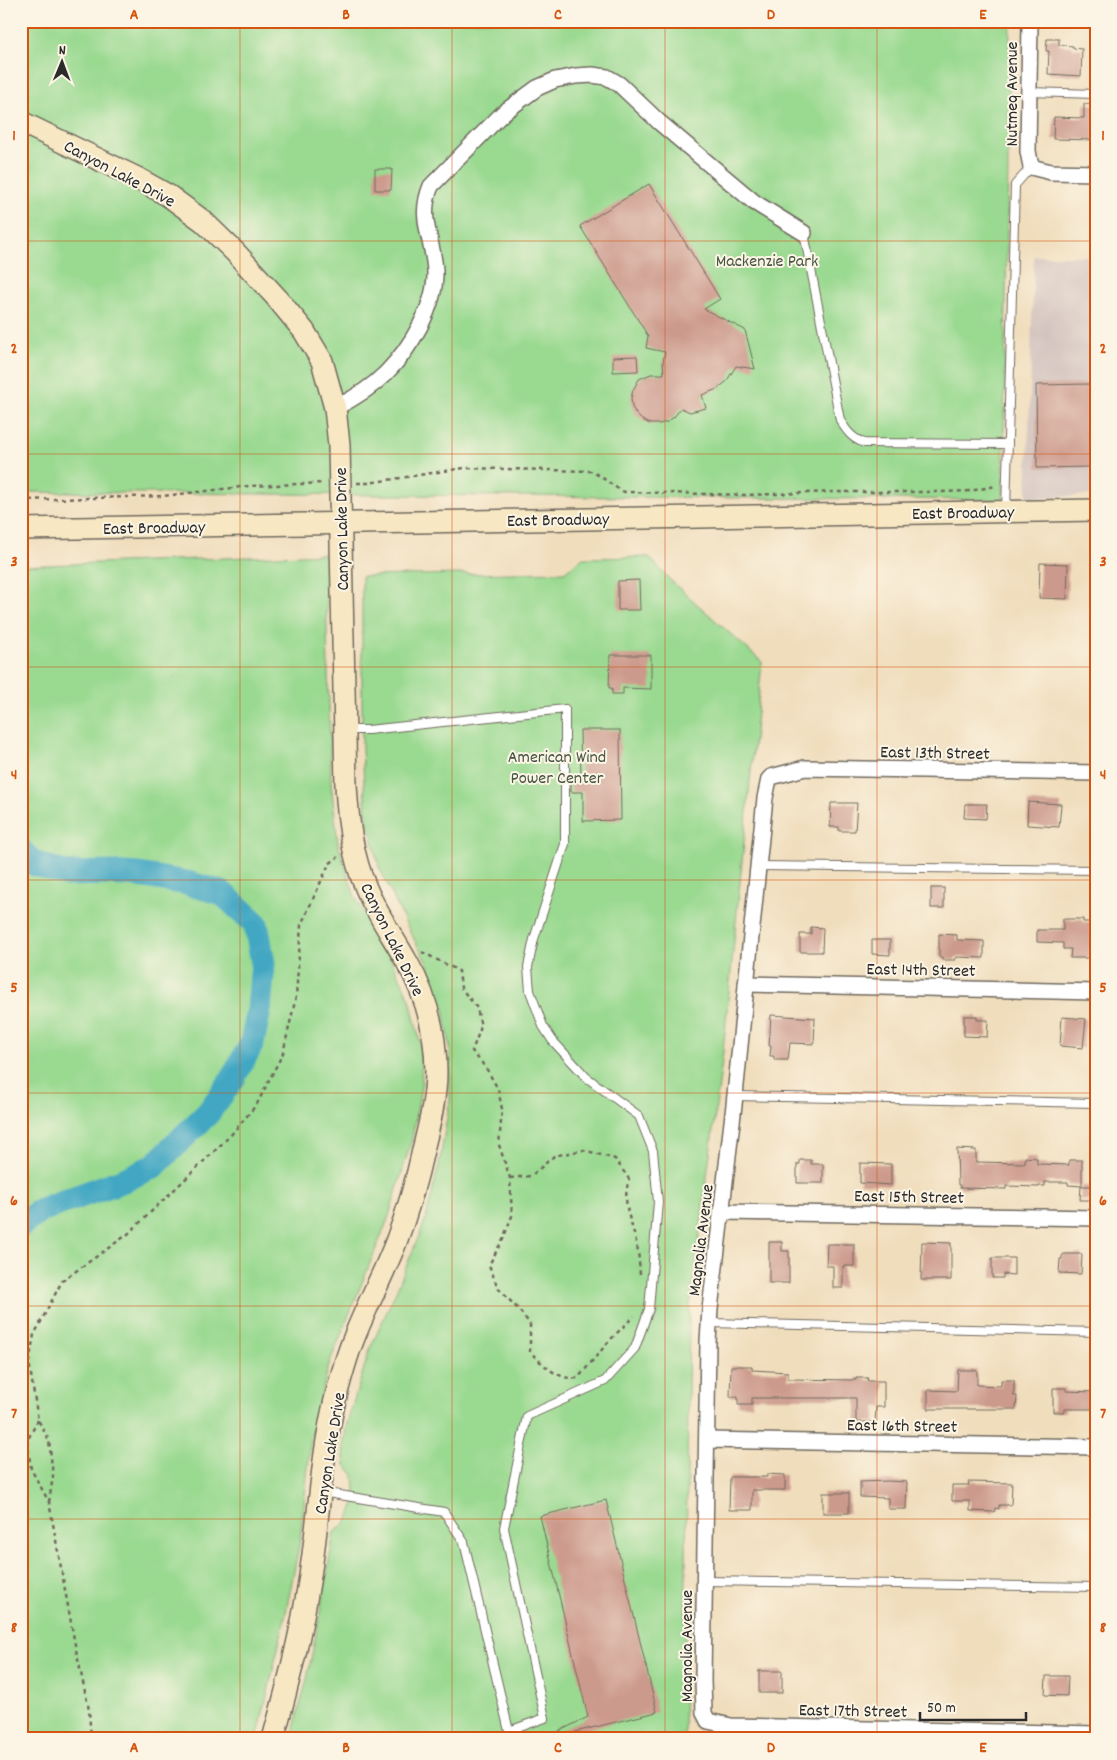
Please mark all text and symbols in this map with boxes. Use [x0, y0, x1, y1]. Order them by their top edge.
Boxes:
text: A [130, 4, 139, 27]
text: B [342, 4, 350, 27]
text: C [554, 4, 562, 27]
text: D [767, 4, 776, 27]
text: E [979, 4, 987, 27]
north arrow [38, 38, 88, 88]
text: N [59, 41, 66, 61]
street label: Nutmeq Avenue [1001, 41, 1026, 146]
text: 1 [12, 125, 16, 148]
text: 1 [1101, 125, 1105, 148]
street label: Canyon Lake Drive [59, 135, 179, 215]
park label: Mackenzie Park [716, 250, 818, 275]
text: 2 [11, 338, 18, 361]
text: 2 [1100, 338, 1107, 361]
street label: Canyon Lake Drive [330, 467, 357, 591]
street label: East Broadway [912, 501, 1015, 528]
street label: East Broadway [507, 508, 610, 535]
street label: East Broadway [103, 516, 206, 543]
text: 3 [10, 551, 18, 574]
text: 3 [1099, 551, 1107, 574]
street label: East 13th Street [880, 741, 990, 768]
park label: American Wind Power Center [508, 746, 606, 792]
text: 4 [11, 764, 17, 787]
text: 4 [1100, 764, 1106, 787]
street label: Canyon Lake Drive [352, 879, 429, 1001]
street label: East 14th Street [866, 958, 976, 985]
text: 5 [10, 977, 18, 1000]
text: 5 [1099, 977, 1107, 1000]
street label: Magnolia Avenue [683, 1183, 722, 1298]
street label: East 15th Street [854, 1185, 965, 1212]
text: 6 [10, 1190, 18, 1213]
text: 6 [1099, 1190, 1107, 1213]
street label: Canyon Lake Drive [309, 1390, 353, 1516]
text: 7 [11, 1403, 17, 1426]
text: 7 [1100, 1403, 1106, 1426]
street label: East 16th Street [847, 1414, 958, 1441]
street label: Magnolia Avenue [676, 1590, 701, 1702]
text: 8 [11, 1617, 18, 1640]
text: 8 [1100, 1617, 1107, 1640]
scale bar [920, 1690, 1026, 1722]
text: 50 m [927, 1698, 956, 1720]
street label: East 17th Street [798, 1699, 908, 1726]
text: A [130, 1737, 139, 1760]
text: B [342, 1737, 350, 1760]
text: C [554, 1737, 562, 1760]
text: D [767, 1737, 776, 1760]
text: E [979, 1737, 987, 1760]

